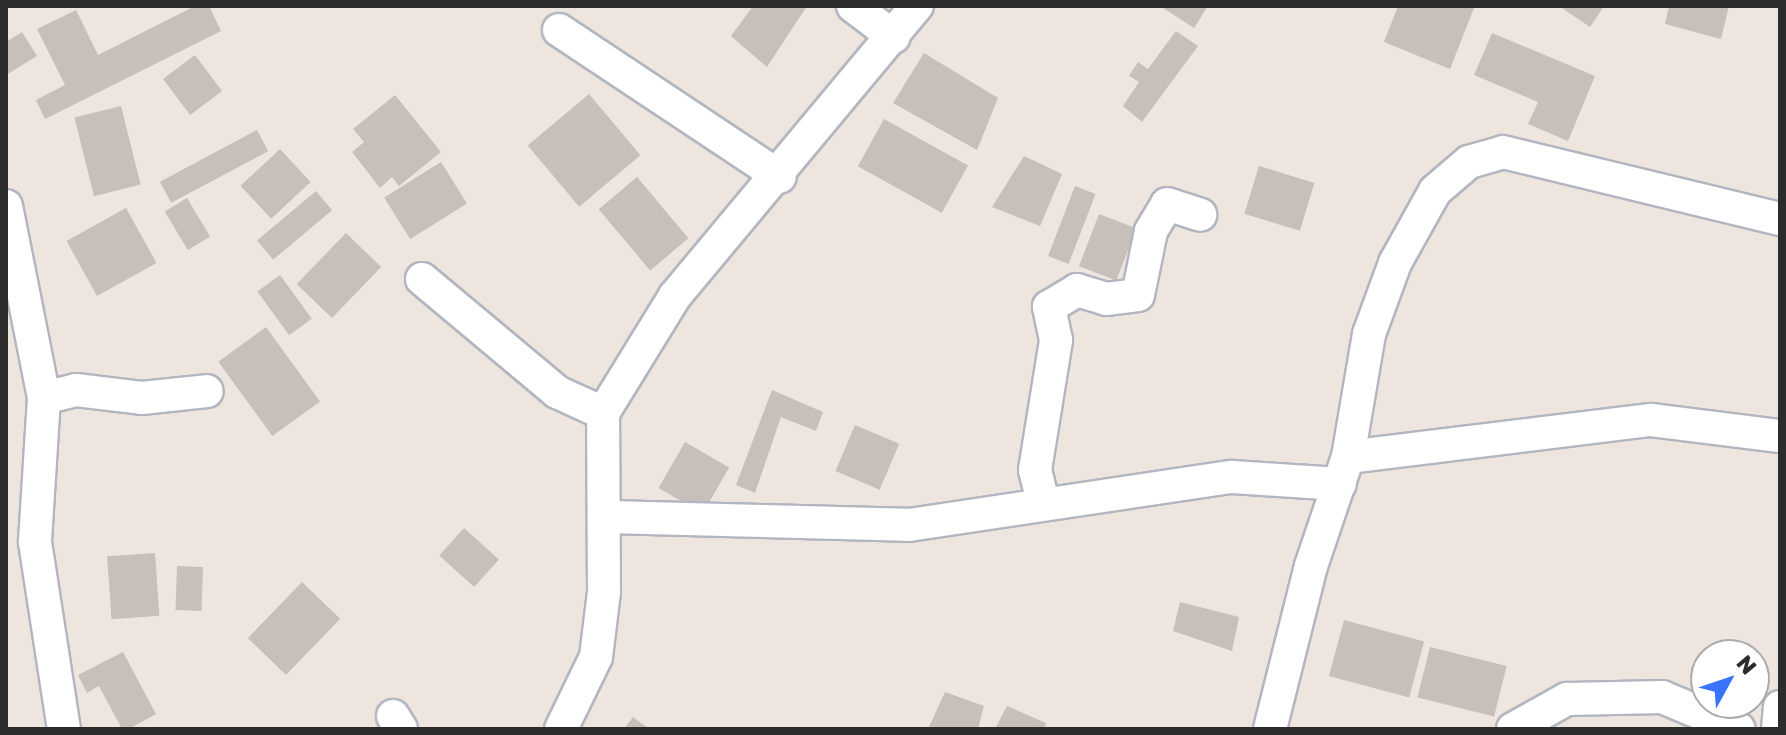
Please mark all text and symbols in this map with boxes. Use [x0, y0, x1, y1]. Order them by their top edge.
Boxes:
north arrow [1690, 639, 1770, 719]
text: N [1732, 649, 1763, 680]

